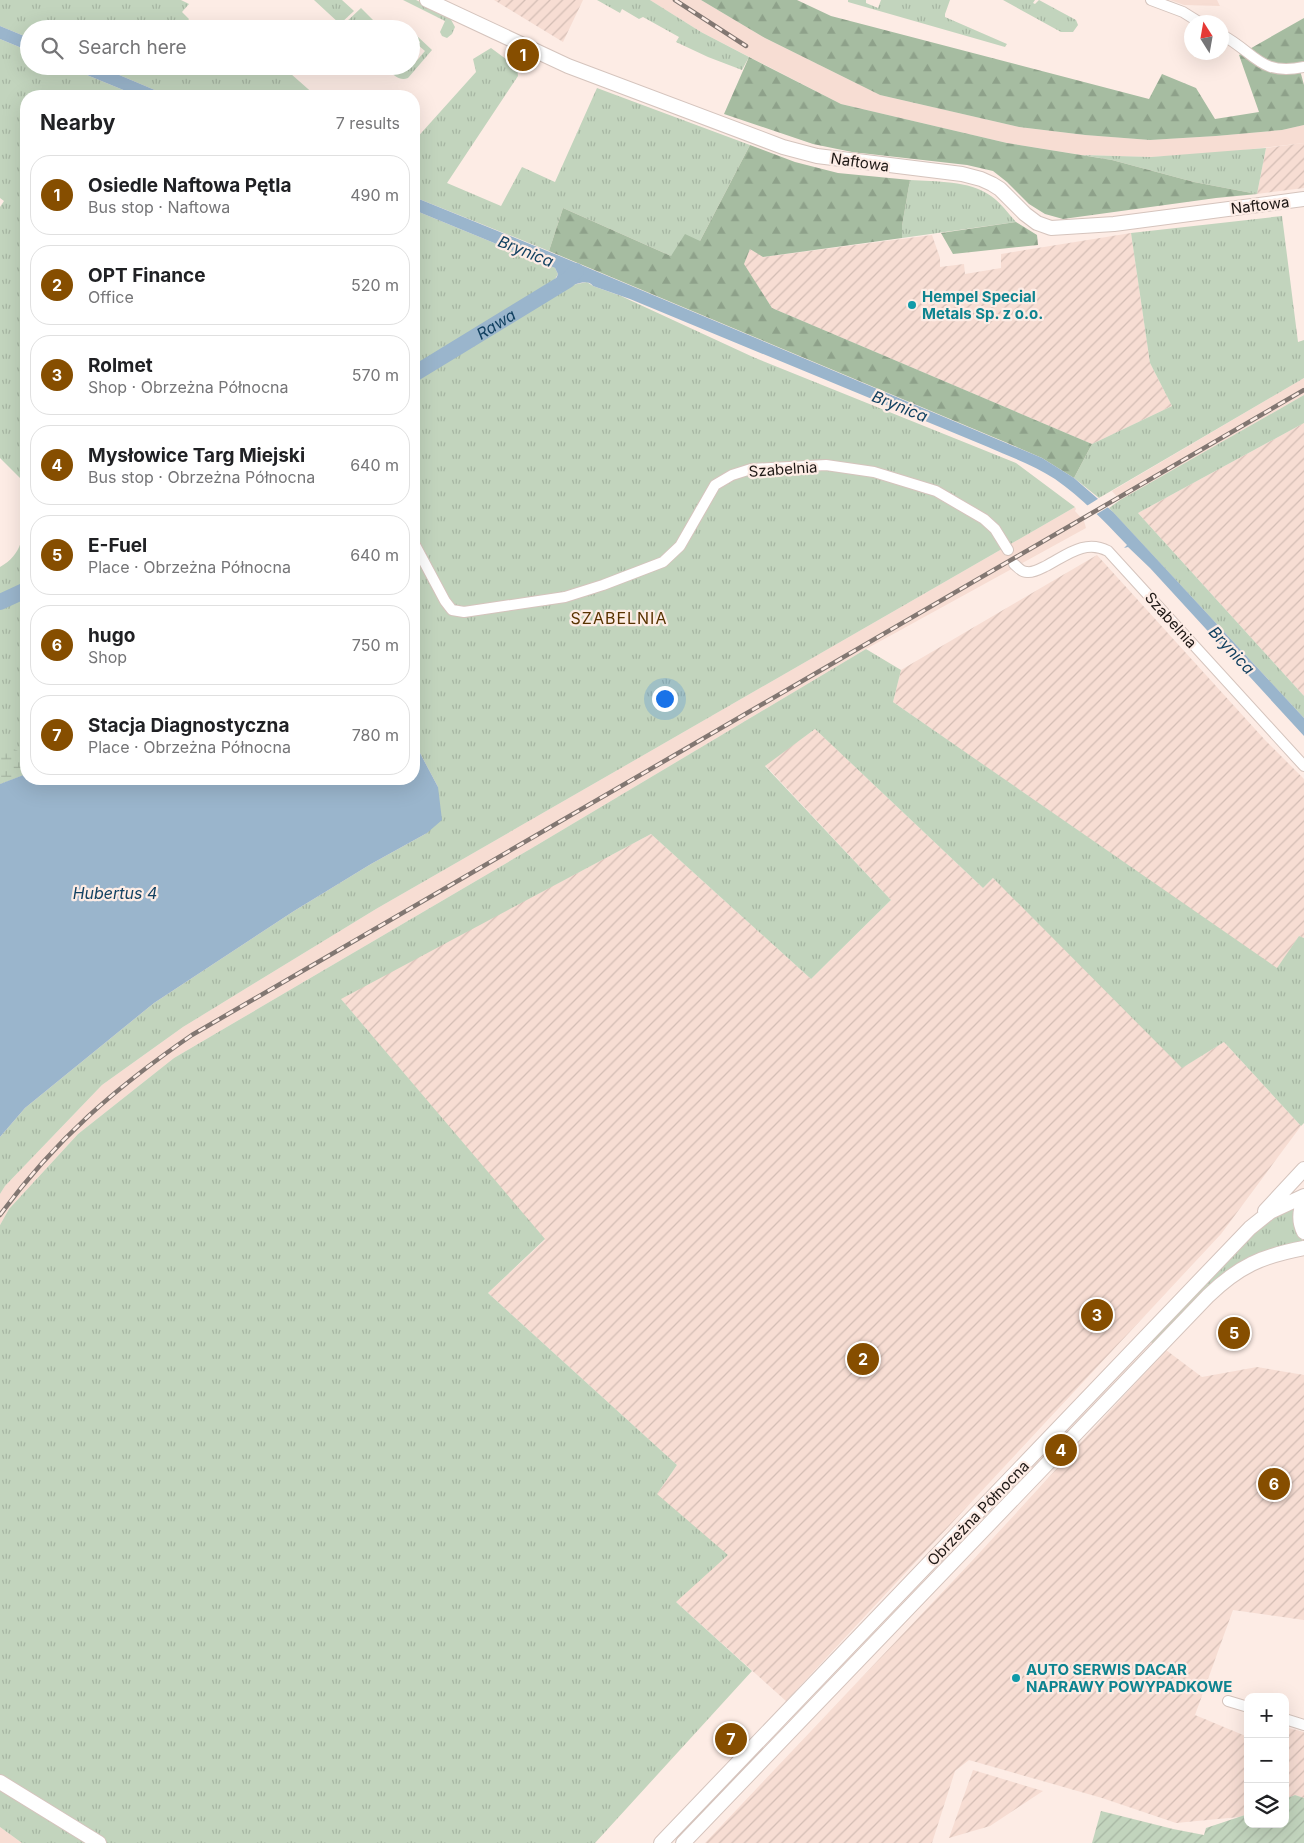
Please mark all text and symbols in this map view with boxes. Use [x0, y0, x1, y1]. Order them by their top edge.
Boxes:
north arrow [1184, 15, 1229, 60]
search box [20, 20, 420, 75]
icon: search [38, 34, 66, 62]
text: Search here [78, 36, 187, 59]
pin: 1 [507, 36, 539, 74]
text: Nearby [40, 110, 115, 135]
text: 7 results [336, 113, 400, 133]
street label: Naftowa [829, 148, 891, 176]
text: Osiedle Naftowa Pętla [88, 174, 291, 197]
text: 1 [54, 185, 60, 205]
text: 490 m [350, 185, 399, 205]
street label: Naftowa [1230, 192, 1290, 218]
text: Bus stop · Naftowa [88, 197, 230, 217]
water label: Brynica [495, 231, 557, 271]
text: OPT Finance [88, 264, 206, 287]
text: 2 [52, 275, 62, 295]
text: 520 m [351, 275, 399, 295]
text: Office [88, 287, 134, 307]
place label: Hempel Special Metals Sp. z o.o. [922, 287, 1043, 323]
marker: Hempel Special Metals Sp. z o.o. [906, 299, 918, 311]
water label: Rawa [473, 304, 519, 344]
text: Rolmet [88, 354, 153, 377]
text: 3 [52, 365, 62, 385]
text: 570 m [352, 365, 399, 385]
text: Shop · Obrzeżna Północna [88, 377, 288, 397]
water label: Brynica [869, 386, 931, 426]
text: Mysłowice Targ Miejski [88, 444, 305, 467]
text: 4 [52, 455, 62, 475]
text: 640 m [350, 455, 399, 475]
street label: Szabelnia [748, 457, 818, 481]
text: Bus stop · Obrzeżna Północna [88, 467, 315, 487]
text: E-Fuel [88, 534, 147, 557]
text: 5 [52, 545, 62, 565]
text: 640 m [350, 545, 399, 565]
text: Place · Obrzeżna Północna [88, 557, 291, 577]
street label: Szabelnia [1141, 588, 1201, 652]
district label: SZABELNIA [571, 608, 667, 628]
water label: Brynica [1205, 622, 1259, 678]
text: hugo [88, 624, 135, 647]
text: 6 [52, 635, 62, 655]
text: 750 m [352, 635, 399, 655]
text: Shop [88, 647, 127, 667]
your location [652, 686, 678, 712]
text: Stacja Diagnostyczna [88, 714, 289, 737]
text: 7 [52, 725, 62, 745]
text: 780 m [352, 725, 399, 745]
text: Place · Obrzeżna Północna [88, 737, 291, 757]
water label: Hubertus 4 [73, 883, 157, 903]
pin: 3 [1081, 1296, 1113, 1334]
pin: 5 [1218, 1314, 1250, 1352]
pin: 2 [847, 1340, 879, 1378]
pin: 4 [1045, 1431, 1077, 1469]
street label: Obrzeżna Północna [923, 1457, 1033, 1569]
pin: 6 [1258, 1465, 1290, 1503]
place label: AUTO SERWIS DACAR NAPRAWY POWYPADKOWE [1026, 1660, 1232, 1696]
marker: AUTO SERWIS DACAR NAPRAWY POWYPADKOWE [1010, 1672, 1022, 1684]
map controls [1244, 1693, 1289, 1828]
button: + [1244, 1693, 1289, 1738]
pin: 7 [715, 1720, 747, 1758]
button: − [1244, 1738, 1289, 1783]
button: layers [1244, 1783, 1289, 1828]

